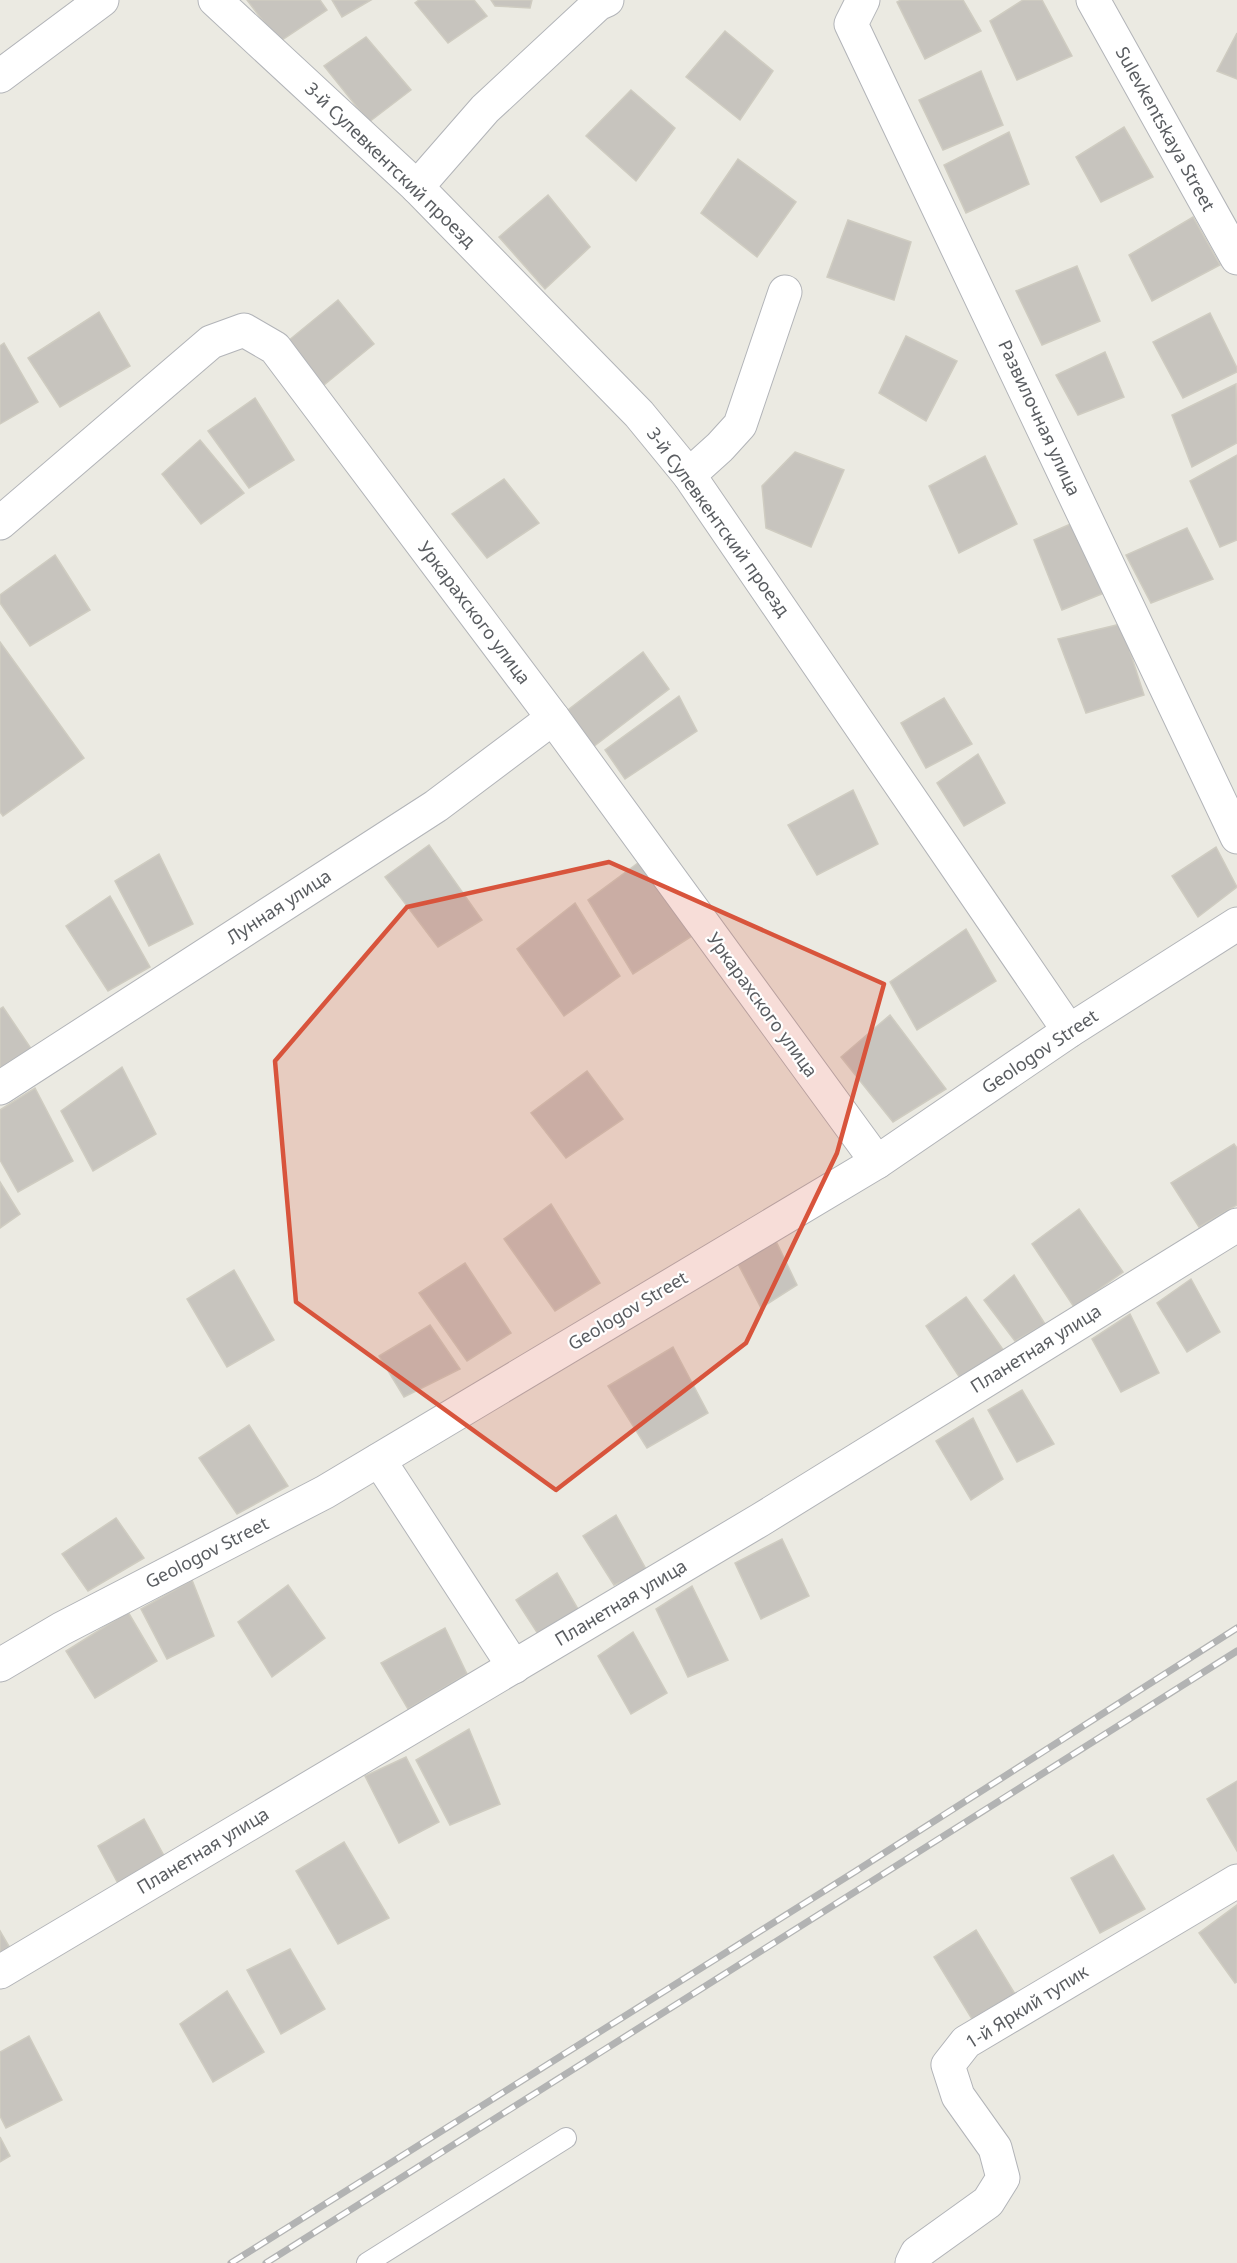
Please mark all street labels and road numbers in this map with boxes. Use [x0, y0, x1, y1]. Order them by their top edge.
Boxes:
street label: Sulevkentskaya Street [1111, 42, 1221, 215]
street label: 3-й Сулевкентский проезд [300, 76, 481, 252]
street label: Развилочная улица [993, 336, 1087, 499]
street label: 3-й Сулевкентский проезд [642, 422, 796, 621]
street label: Уркарахского улица [413, 536, 537, 689]
street label: Лунная улица [222, 863, 335, 949]
street label: Уркарахского улица [702, 927, 823, 1082]
street label: Geologov Street [977, 1003, 1103, 1099]
street label: Geologov Street [563, 1265, 692, 1355]
street label: Планетная улица [965, 1298, 1105, 1398]
street label: Geologov Street [141, 1510, 273, 1594]
street label: Планетная улица [550, 1553, 691, 1651]
street label: Планетная улица [132, 1801, 273, 1899]
street label: 1-й Яркий тупик [961, 1959, 1093, 2053]

